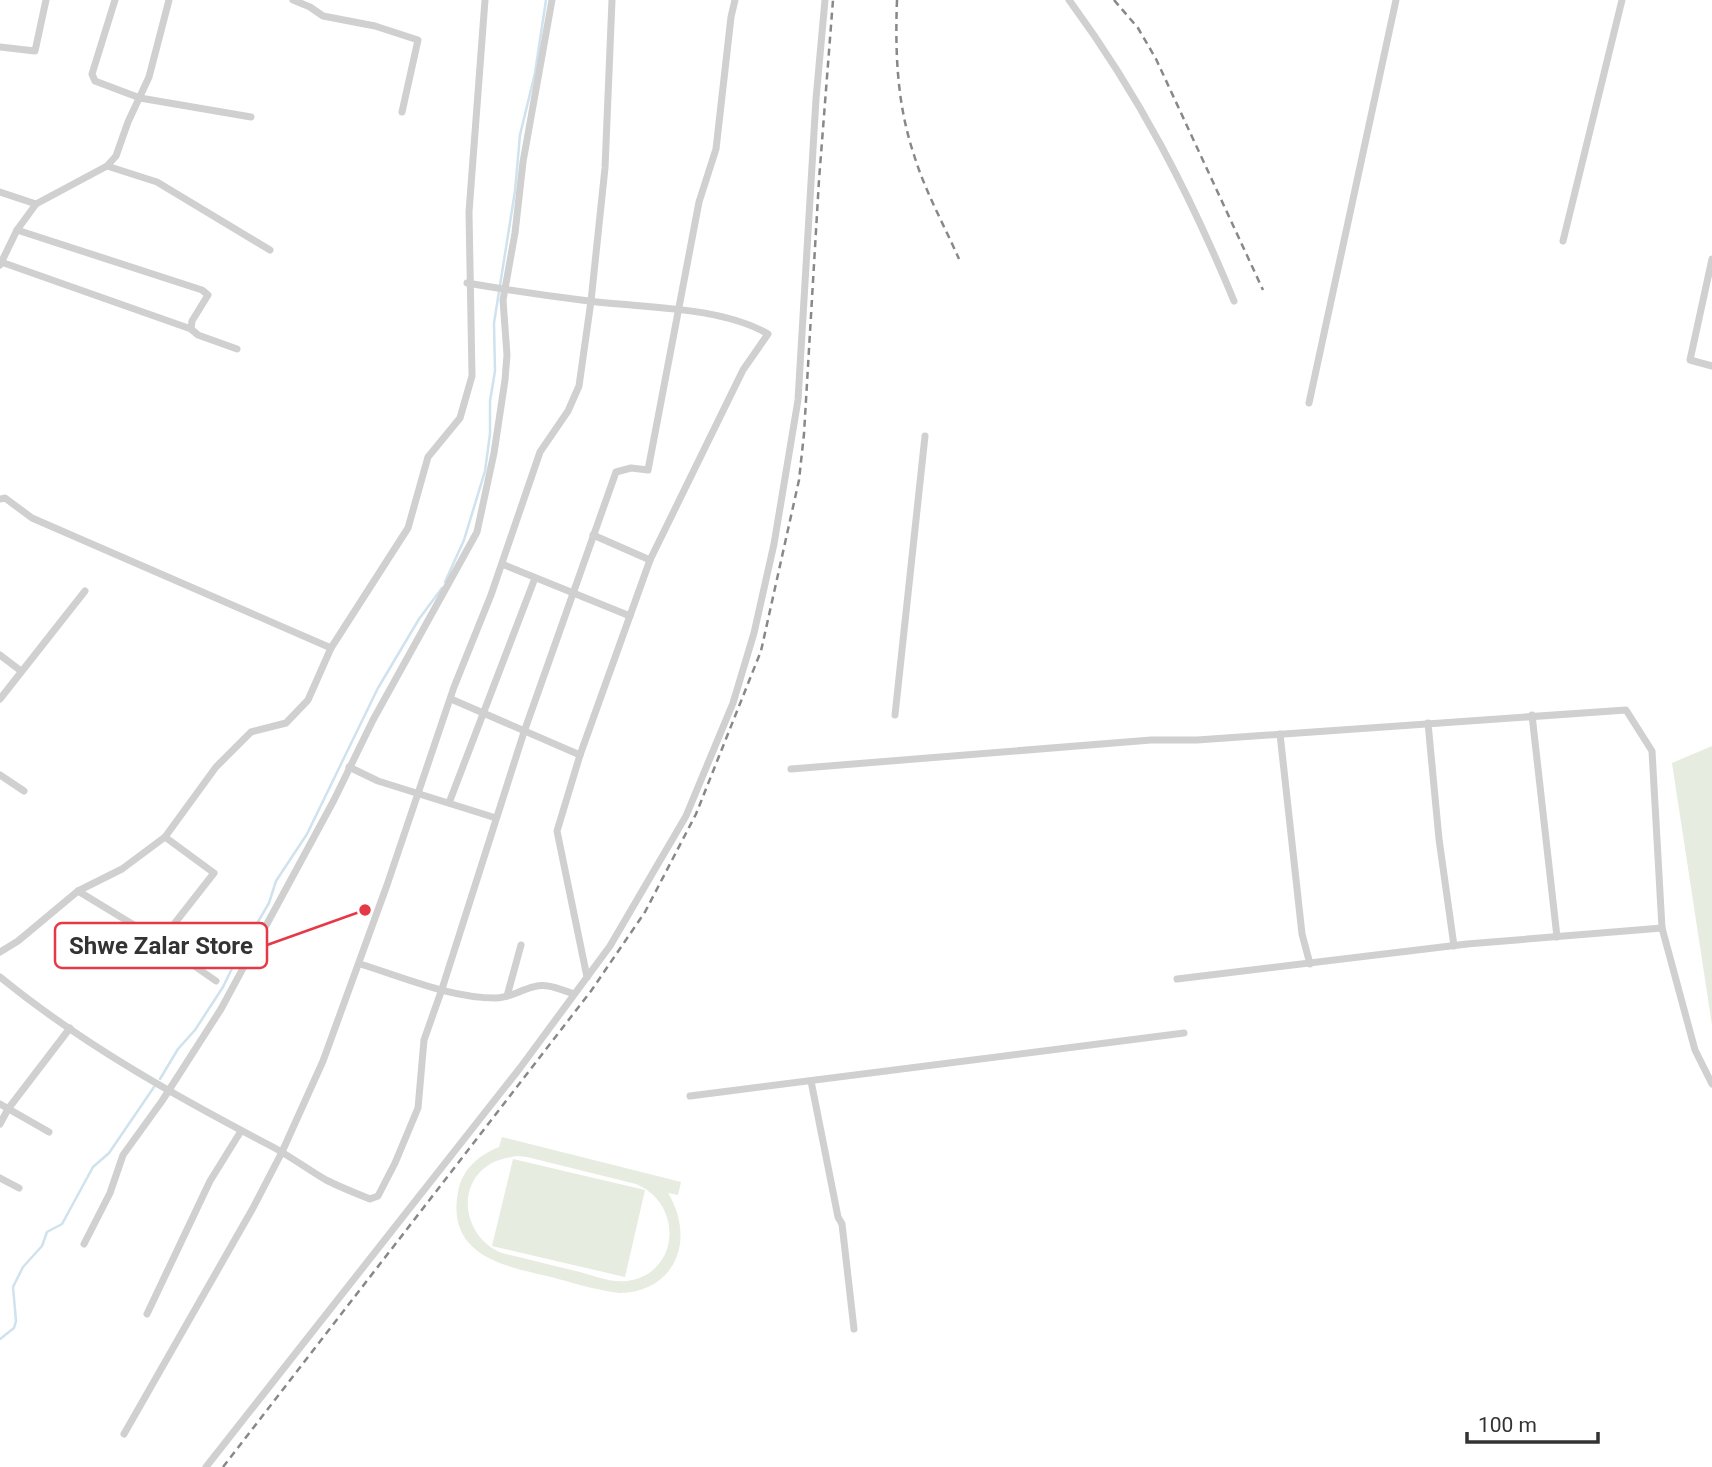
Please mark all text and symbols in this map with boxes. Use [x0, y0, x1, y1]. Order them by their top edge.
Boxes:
callout: Shwe Zalar Store [55, 923, 267, 968]
text: Shwe Zalar Store [69, 932, 253, 960]
scale bar [1467, 1400, 1598, 1444]
text: 100 m [1478, 1413, 1537, 1437]

